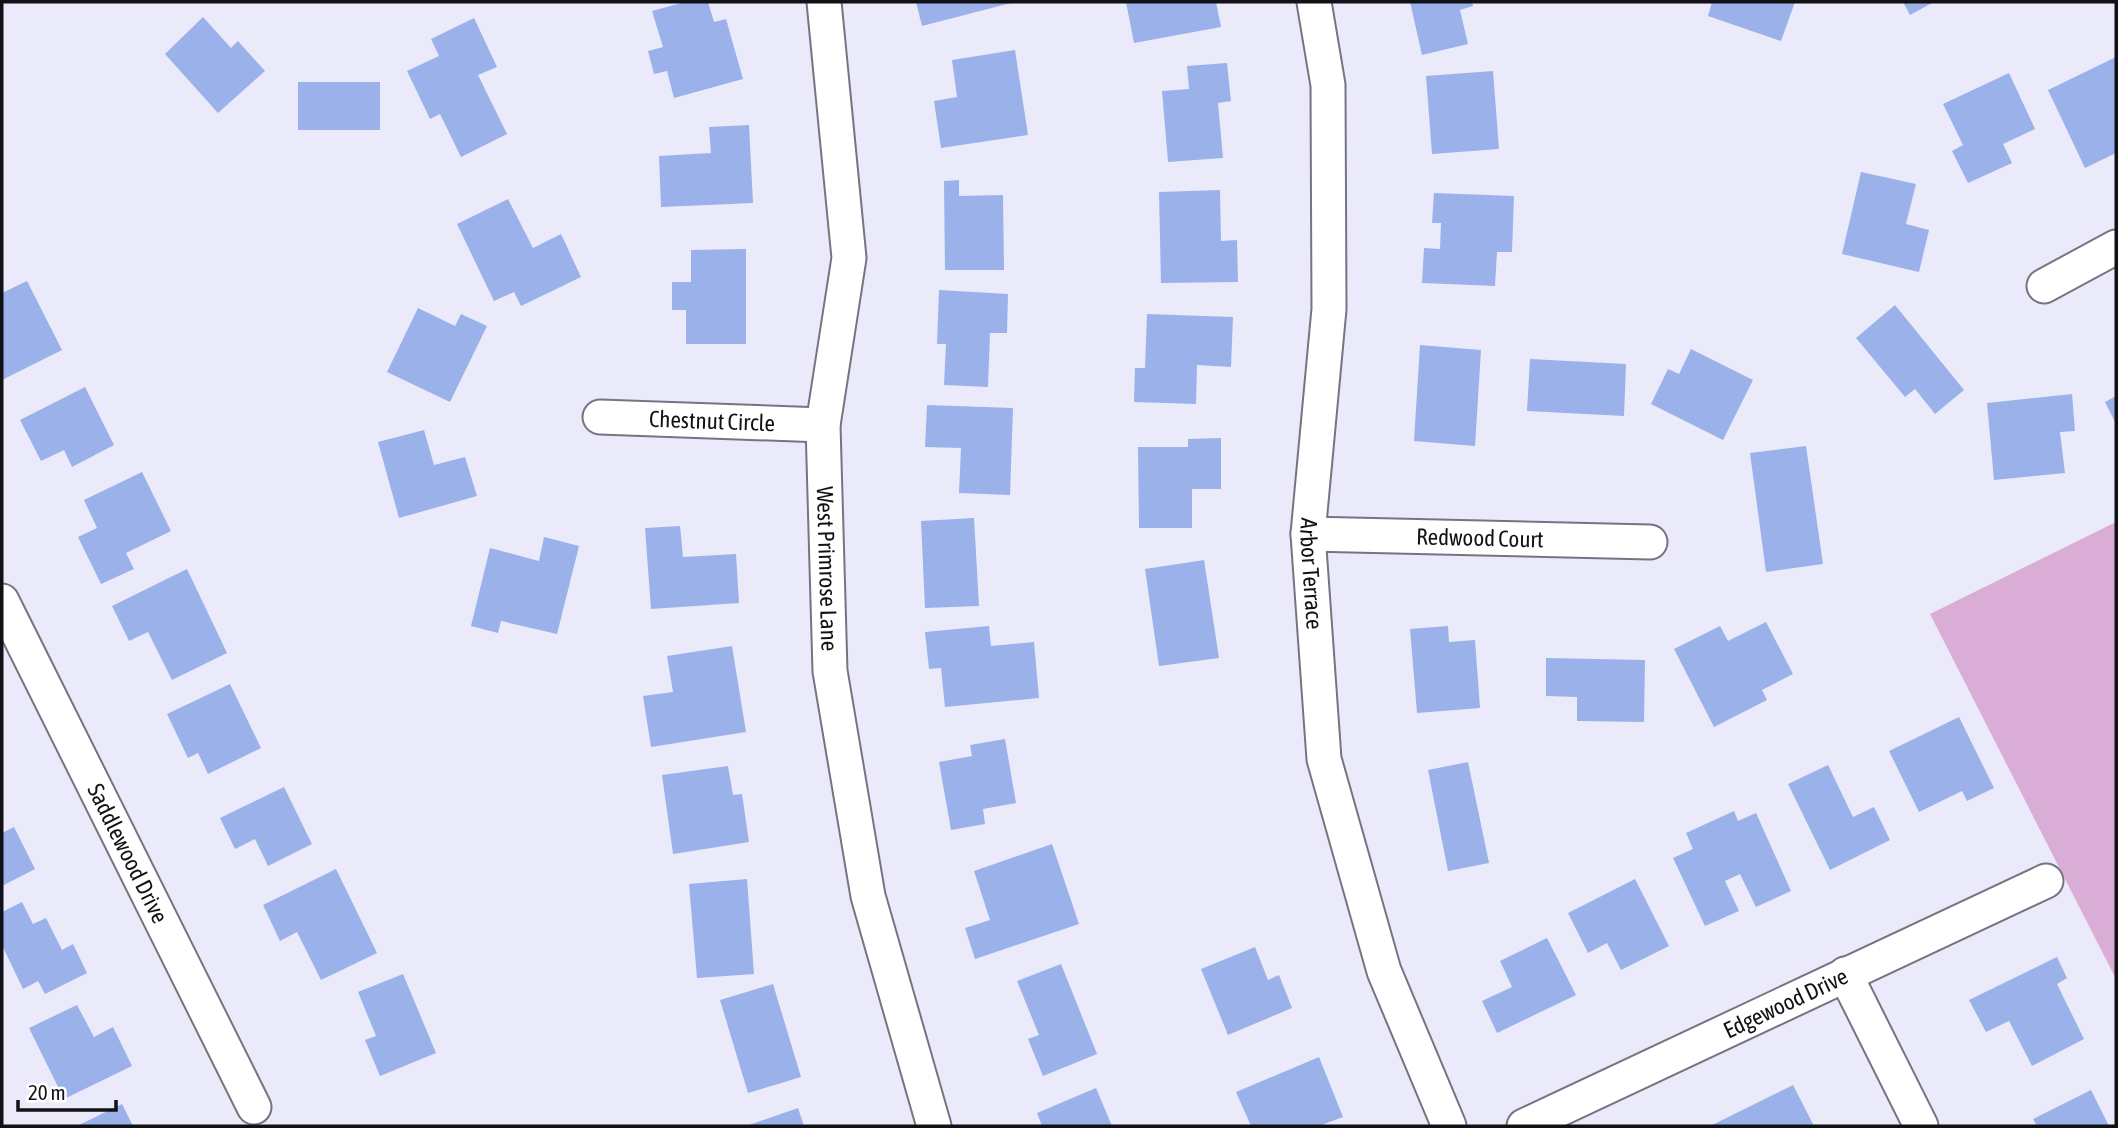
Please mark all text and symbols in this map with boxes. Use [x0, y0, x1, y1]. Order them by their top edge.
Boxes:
street label: Chestnut Circle [648, 406, 775, 436]
street label: West Primrose Lane [812, 486, 842, 651]
street label: Arbor Terrace [1295, 517, 1328, 630]
street label: Redwood Court [1416, 524, 1544, 553]
street label: Saddlewood Drive [82, 780, 173, 927]
street label: Edgewood Drive [1719, 963, 1852, 1044]
scale bar [18, 1068, 116, 1112]
text: 20 m [28, 1080, 66, 1104]

